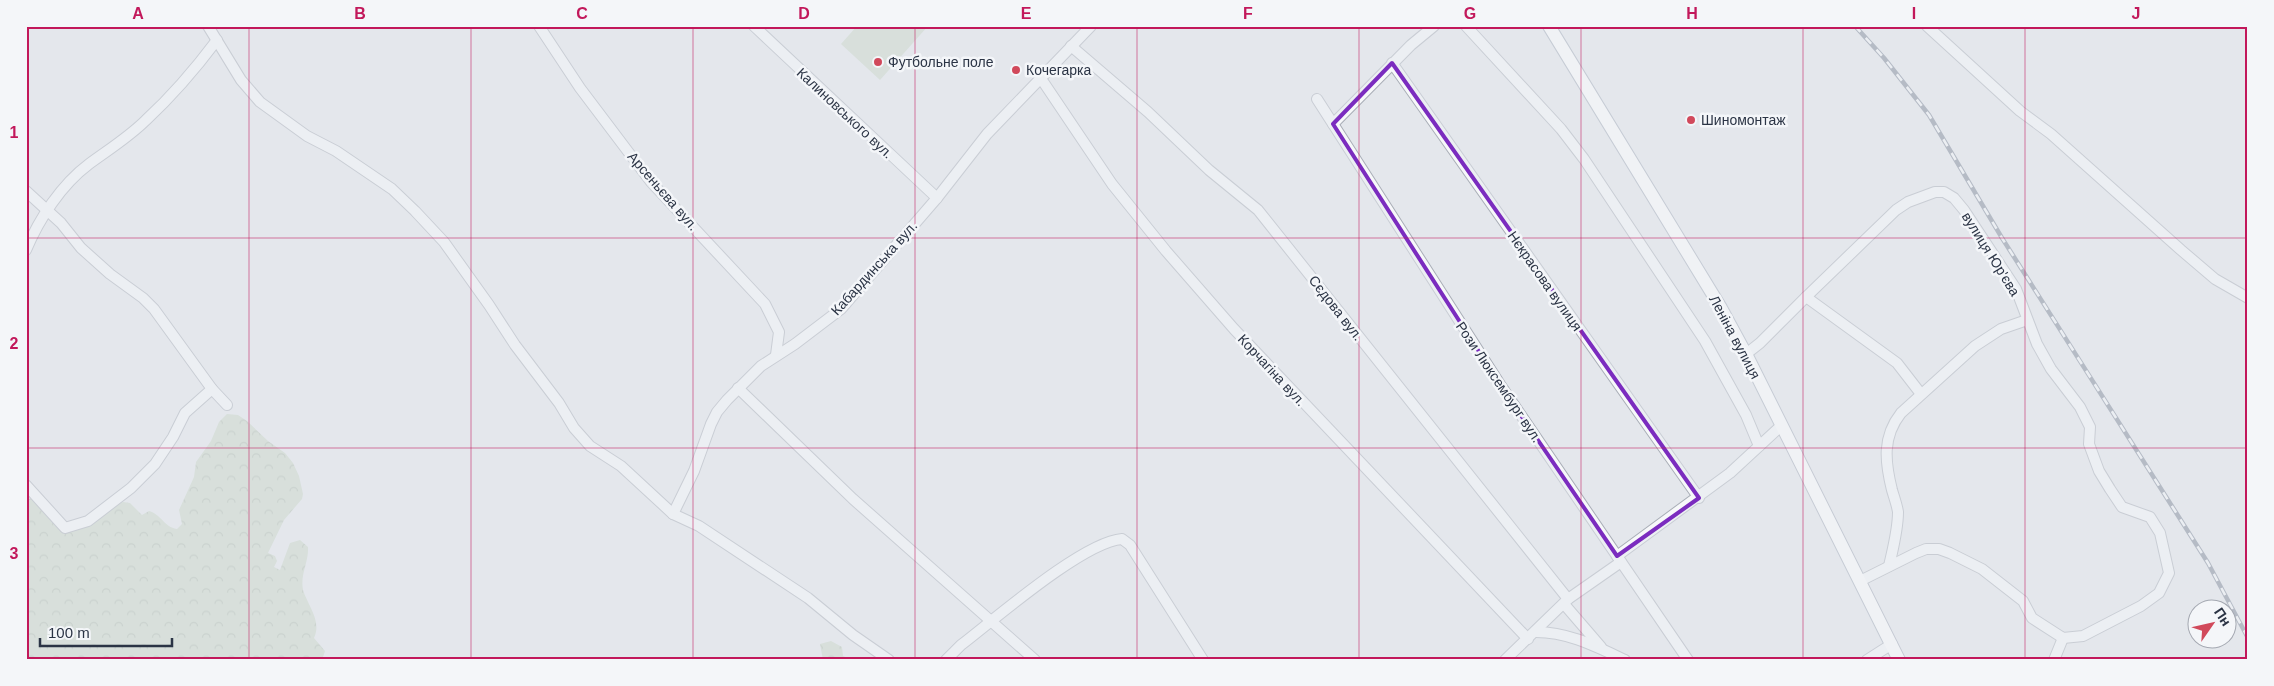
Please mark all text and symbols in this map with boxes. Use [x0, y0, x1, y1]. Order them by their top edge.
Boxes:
text: A [132, 5, 144, 22]
text: B [354, 5, 366, 22]
text: C [576, 5, 588, 22]
text: D [798, 5, 810, 22]
text: E [1021, 5, 1032, 22]
text: F [1243, 5, 1253, 22]
text: G [1464, 5, 1476, 22]
text: H [1686, 5, 1698, 22]
text: I [1912, 5, 1916, 22]
text: J [2132, 5, 2140, 22]
place label: Футбольне поле [888, 54, 994, 70]
marker: Футбольне поле [872, 56, 884, 68]
place label: Кочегарка [1026, 62, 1092, 78]
street label: Калиновського вул. [794, 64, 896, 162]
marker: Кочегарка [1010, 64, 1022, 76]
place label: Шиномонтаж [1701, 112, 1786, 128]
marker: Шиномонтаж [1685, 114, 1697, 126]
text: 1 [10, 124, 19, 141]
street label: Арсеньєва вул. [625, 148, 701, 234]
street label: вулиця Юр'єва [1959, 209, 2023, 299]
street label: Кабардинська вул. [828, 218, 920, 318]
street label: Нєкрасова вулиця [1505, 228, 1585, 334]
street label: Сєдова вул. [1306, 272, 1366, 344]
street label: Леніна вулиця [1706, 292, 1764, 382]
street label: Рози Люксембург вул. [1453, 319, 1545, 445]
street label: Корчагіна вул. [1235, 331, 1309, 409]
text: 2 [10, 335, 19, 352]
text: 3 [10, 545, 19, 562]
north arrow [2186, 598, 2236, 648]
text: Пн [2211, 605, 2235, 629]
scale bar [40, 616, 172, 648]
text: 100 m [48, 624, 90, 641]

